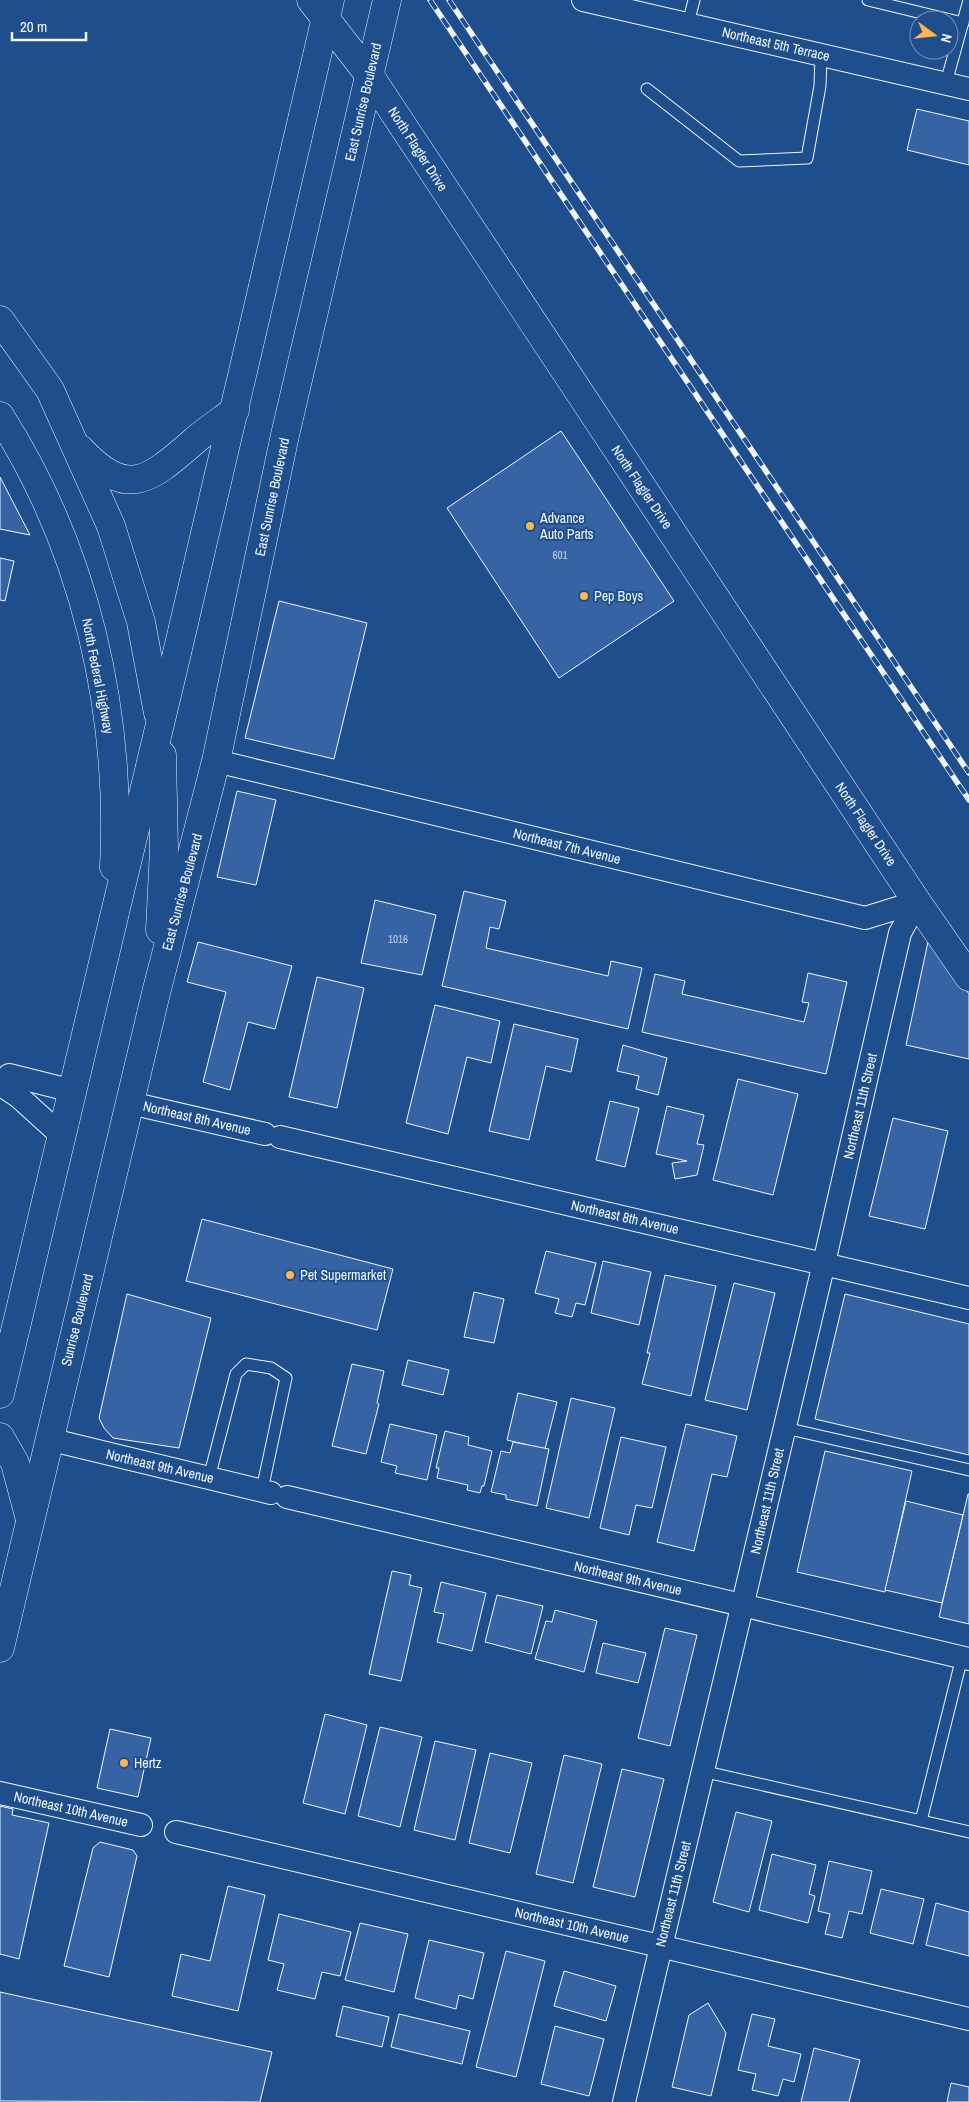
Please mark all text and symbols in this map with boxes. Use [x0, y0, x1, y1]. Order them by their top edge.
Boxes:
scale bar [12, 10, 86, 42]
north arrow [909, 10, 959, 60]
text: 20 m [20, 16, 47, 37]
street label: Northeast 5th Terrace [720, 23, 832, 65]
text: N [937, 32, 956, 45]
street label: East Sunrise Boulevard [341, 41, 385, 163]
street label: North Flagler Drive [384, 103, 452, 195]
street label: East Sunrise Boulevard [251, 436, 293, 558]
street label: North Flagler Drive [607, 442, 677, 532]
place label: Advance Auto Parts [539, 509, 594, 543]
marker: Advance Auto Parts [524, 520, 536, 532]
house number: 601 [552, 548, 568, 562]
place label: Pep Boys [594, 587, 643, 605]
marker: Pep Boys [578, 590, 590, 602]
street label: North Federal Highway [78, 617, 118, 736]
street label: North Flagler Drive [831, 779, 901, 869]
street label: Northeast 7th Avenue [511, 824, 623, 868]
street label: East Sunrise Boulevard [158, 831, 206, 953]
house number: 1016 [388, 932, 408, 946]
street label: Northeast 11th Street [839, 1051, 881, 1161]
street label: Northeast 8th Avenue [141, 1097, 253, 1139]
street label: Northeast 8th Avenue [569, 1196, 681, 1238]
place label: Pet Supermarket [300, 1266, 386, 1284]
marker: Pet Supermarket [284, 1269, 296, 1281]
street label: Sunrise Boulevard [57, 1272, 97, 1368]
street label: Northeast 9th Avenue [104, 1445, 216, 1487]
street label: Northeast 11th Street [746, 1446, 788, 1556]
street label: Northeast 9th Avenue [572, 1557, 684, 1599]
place label: Hertz [134, 1754, 162, 1772]
marker: Hertz [118, 1757, 130, 1769]
street label: Northeast 10th Avenue [12, 1787, 130, 1831]
street label: Northeast 11th Street [651, 1839, 695, 1949]
street label: Northeast 10th Avenue [513, 1903, 631, 1947]

